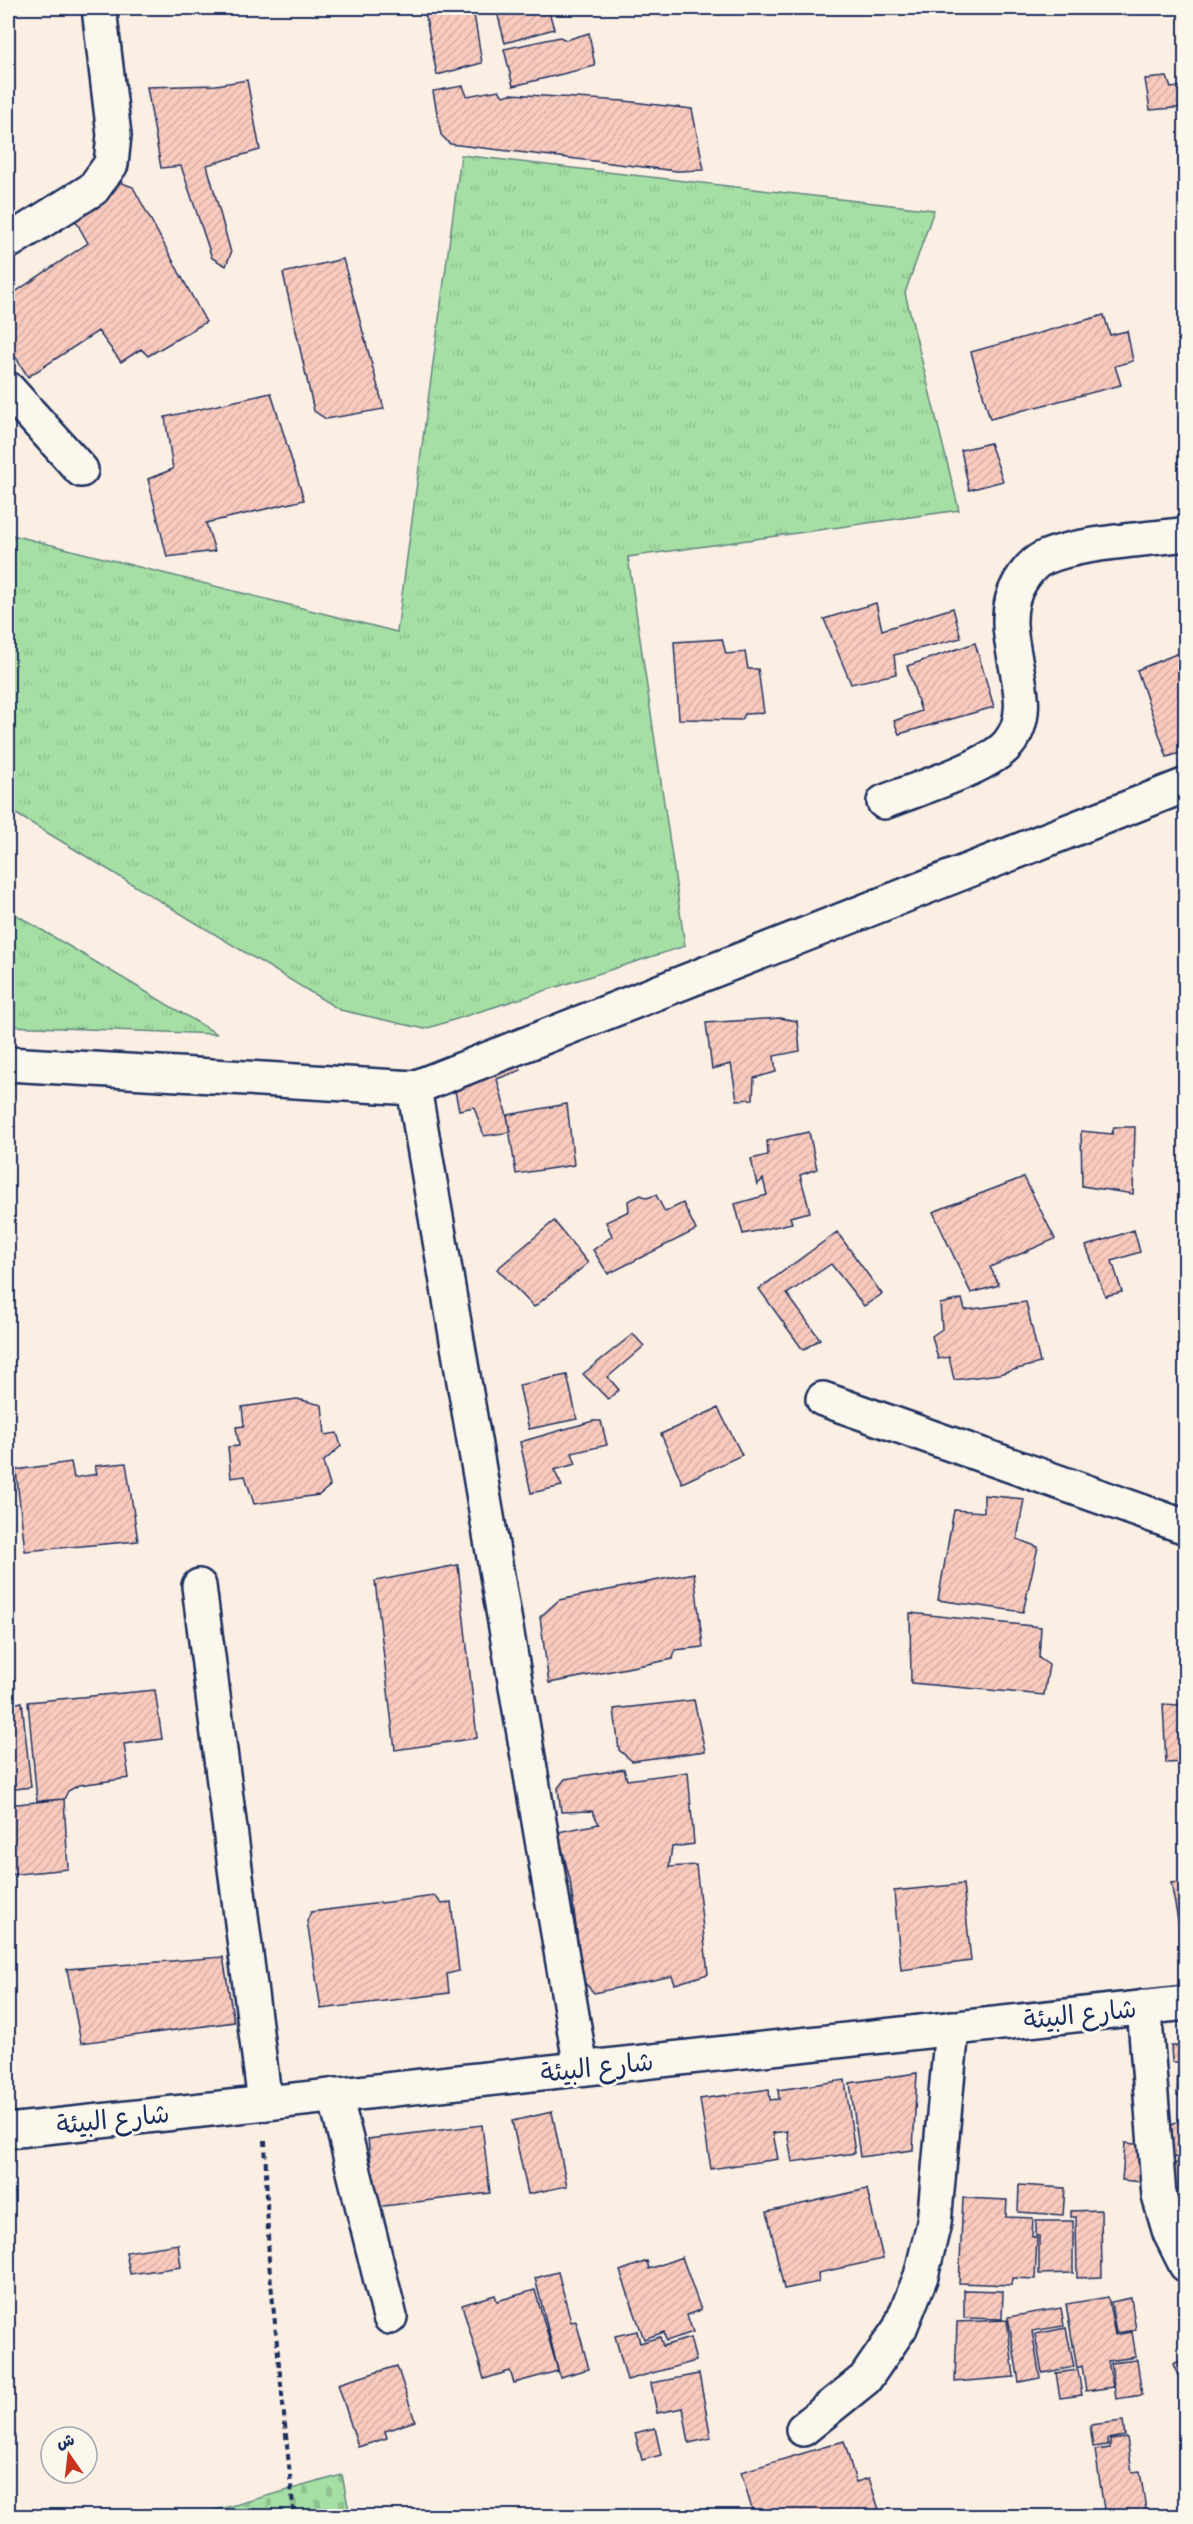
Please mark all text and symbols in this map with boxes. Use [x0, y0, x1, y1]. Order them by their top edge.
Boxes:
street label: شارع البيئة [1022, 1992, 1138, 2038]
street label: شارع البيئة [539, 2045, 655, 2091]
street label: شارع البيئة [55, 2097, 171, 2143]
north arrow [39, 2425, 99, 2485]
text: ش [55, 2430, 77, 2453]

